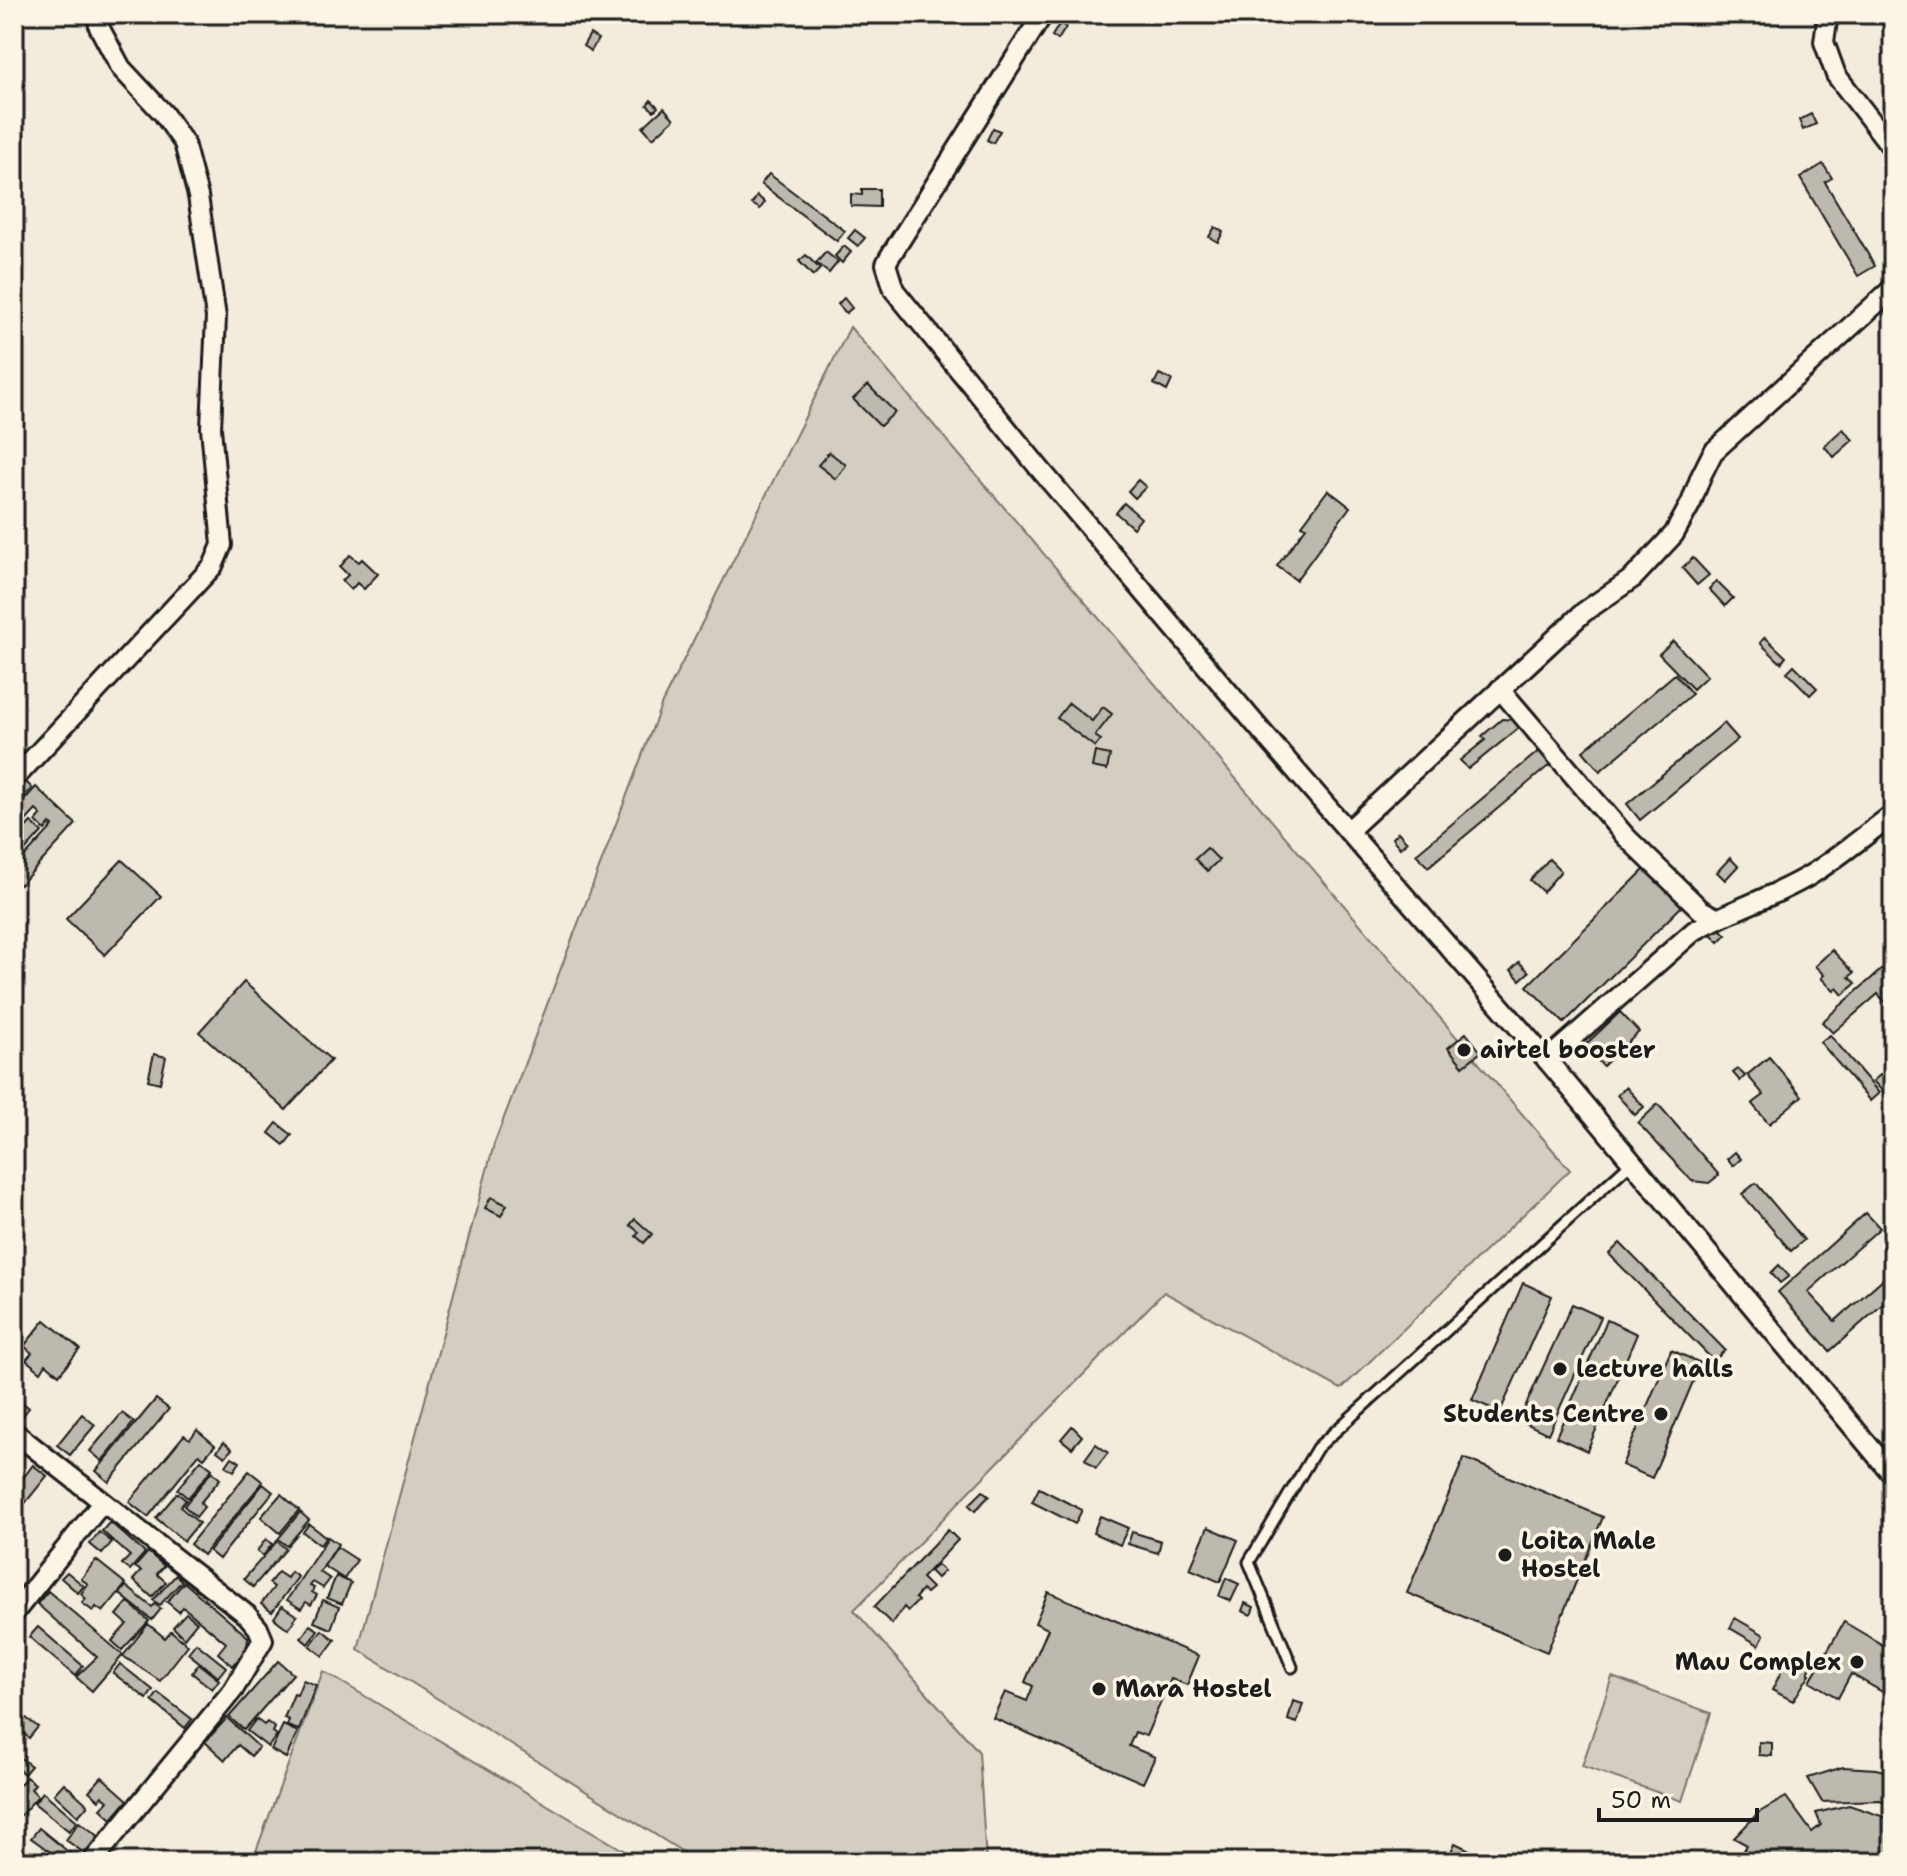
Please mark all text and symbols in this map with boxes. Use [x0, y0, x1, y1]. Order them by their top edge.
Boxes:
place label: airtel booster [1480, 1034, 1656, 1066]
marker: airtel booster [1455, 1041, 1473, 1059]
place label: lecture halls [1576, 1353, 1733, 1385]
marker: lecture halls [1551, 1360, 1569, 1378]
place label: Students Centre [1443, 1398, 1645, 1430]
marker: Students Centre [1652, 1405, 1670, 1423]
place label: Loita Male Hostel [1521, 1525, 1656, 1585]
marker: Loita Male Hostel [1496, 1546, 1514, 1564]
place label: Mau Complex [1675, 1646, 1841, 1678]
marker: Mau Complex [1848, 1653, 1866, 1671]
place label: Mara Hostel [1115, 1673, 1272, 1705]
marker: Mara Hostel [1090, 1680, 1108, 1698]
scale bar [1599, 1772, 1757, 1822]
text: 50 m [1611, 1784, 1671, 1816]

